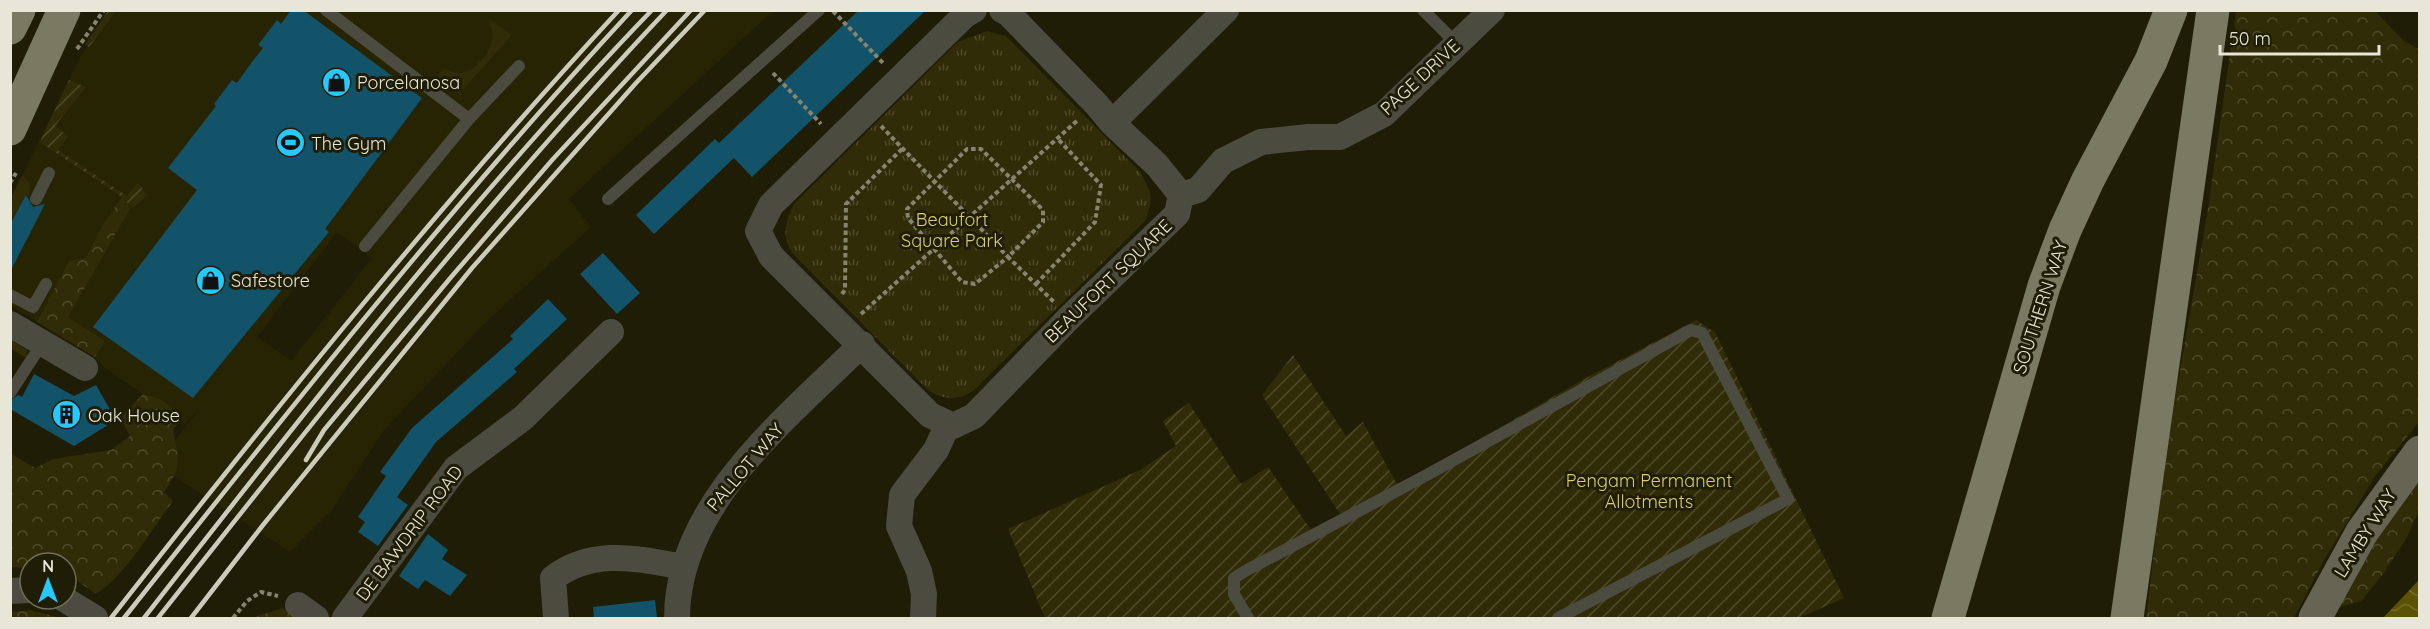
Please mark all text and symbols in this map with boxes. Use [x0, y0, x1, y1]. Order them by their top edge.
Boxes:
scale bar [2220, 18, 2379, 56]
text: 50 m [2229, 27, 2271, 50]
street label: PAGE DRIVE [1375, 34, 1465, 120]
shop icon: Porcelanosa [320, 66, 352, 98]
place label: Porcelanosa [357, 71, 460, 94]
sports icon: The Gym [274, 127, 306, 159]
place label: The Gym [311, 132, 386, 155]
park label: Beaufort Square Park [901, 208, 1003, 252]
street label: BEAUFORT SQUARE [1039, 214, 1177, 348]
street label: SOUTHERN WAY [2008, 237, 2072, 377]
shop icon: Safestore [194, 264, 226, 296]
place label: Safestore [231, 269, 310, 292]
building icon: Oak House [51, 399, 83, 431]
place label: Oak House [88, 404, 180, 427]
street label: PALLOT WAY [702, 418, 788, 516]
street label: DE BAWDRIP ROAD [351, 461, 467, 605]
park label: Pengam Permanent Allotments [1566, 469, 1732, 513]
street label: LAMBY WAY [2329, 484, 2401, 582]
north arrow [18, 551, 78, 611]
text: N [42, 556, 54, 576]

